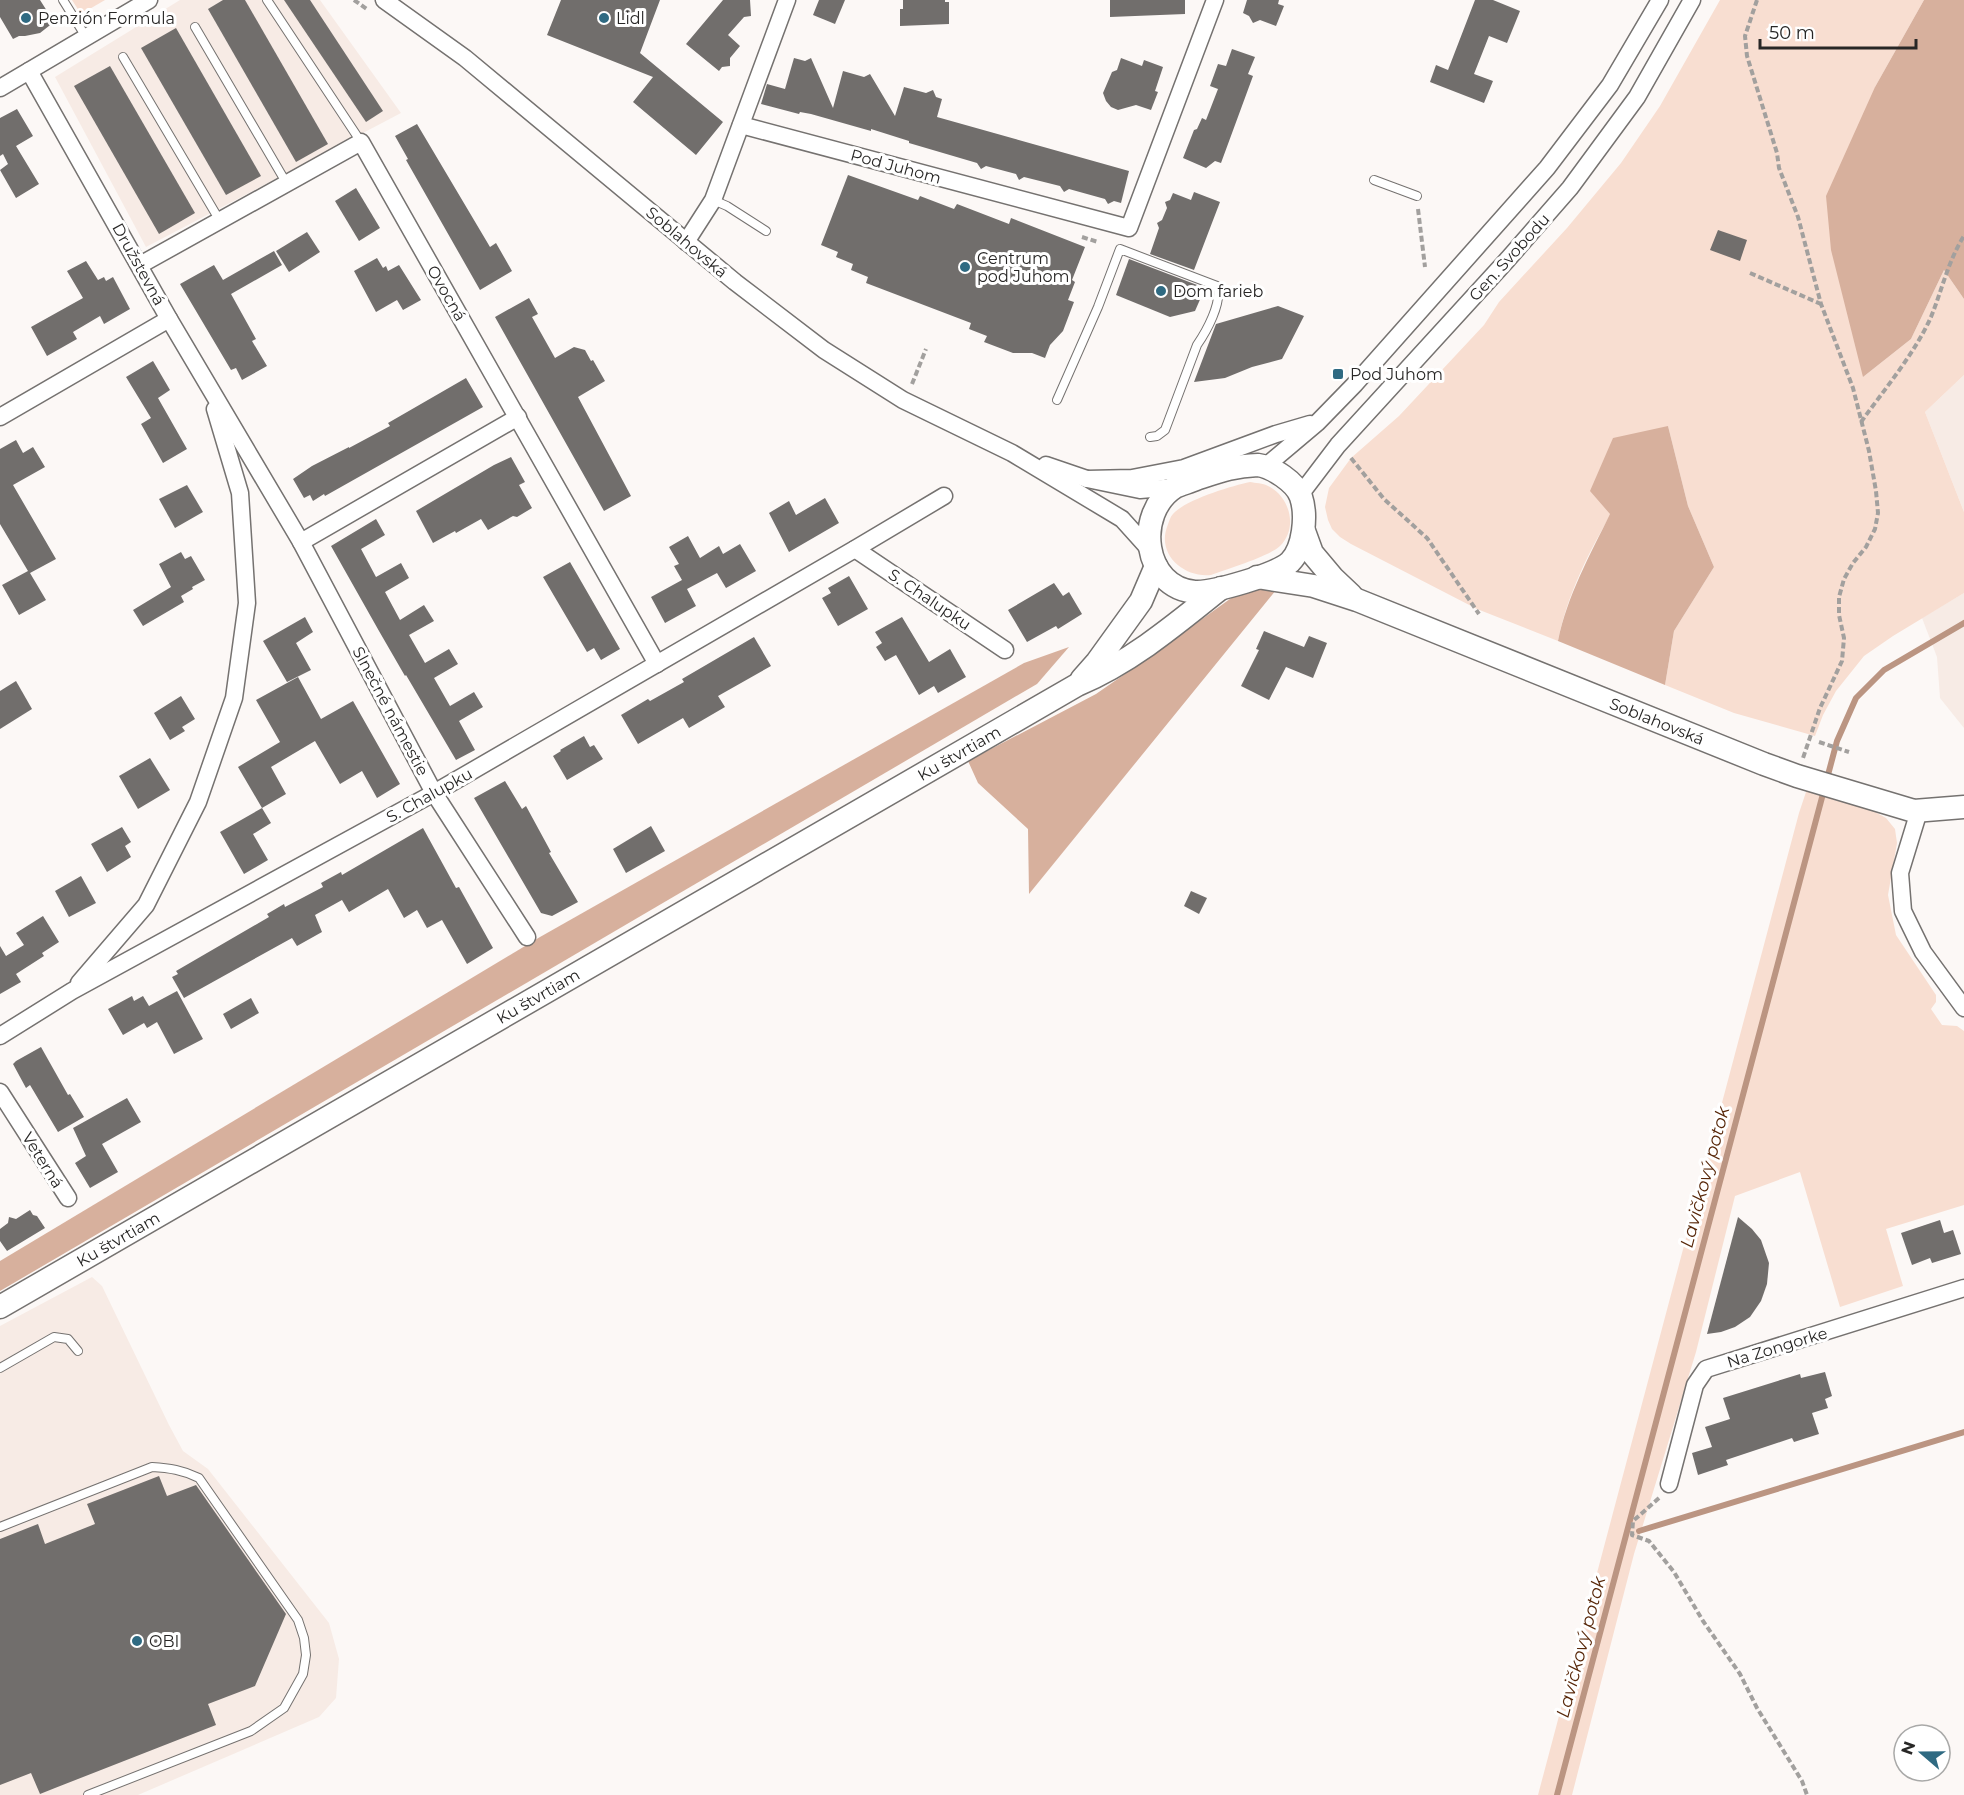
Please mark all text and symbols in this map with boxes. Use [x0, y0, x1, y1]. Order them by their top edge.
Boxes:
place label: Penzión Formula [38, 9, 175, 28]
place label: Lidl [616, 9, 645, 28]
marker: Penzión Formula [19, 11, 33, 25]
marker: Lidl [597, 11, 611, 25]
scale bar [1760, 12, 1916, 50]
text: 50 m [1769, 22, 1815, 44]
street label: Pod Juhom [849, 145, 943, 188]
street label: Soblahovská [642, 203, 731, 282]
street label: Gen. Svobodu [1465, 210, 1554, 305]
street label: Družstevná [108, 220, 169, 309]
place label: Centrum pod Juhom [977, 249, 1070, 286]
marker: Centrum pod Juhom [958, 260, 972, 274]
street label: Ovocná [423, 262, 470, 324]
place label: Dom farieb [1173, 282, 1263, 301]
marker: Dom farieb [1154, 284, 1168, 298]
place label: Pod Juhom [1350, 365, 1443, 384]
marker: Pod Juhom [1331, 367, 1345, 381]
street label: S. Chalupku [885, 565, 975, 634]
street label: Slnečné námestie [348, 643, 433, 779]
street label: Soblahovská [1607, 694, 1707, 749]
street label: Ku štvrtiam [914, 722, 1004, 785]
street label: S. Chalupku [383, 764, 476, 827]
street label: Ku štvrtiam [493, 965, 583, 1028]
water label: Lavičkový potok [1676, 1103, 1735, 1250]
street label: Veterná [18, 1129, 67, 1192]
street label: Ku štvrtiam [73, 1208, 163, 1271]
street label: Na Zongorke [1725, 1323, 1830, 1372]
water label: Lavičkový potok [1552, 1573, 1611, 1720]
place label: OBI [149, 1632, 179, 1651]
marker: OBI [130, 1634, 144, 1648]
north arrow [1892, 1723, 1952, 1783]
text: N [1897, 1739, 1920, 1757]

